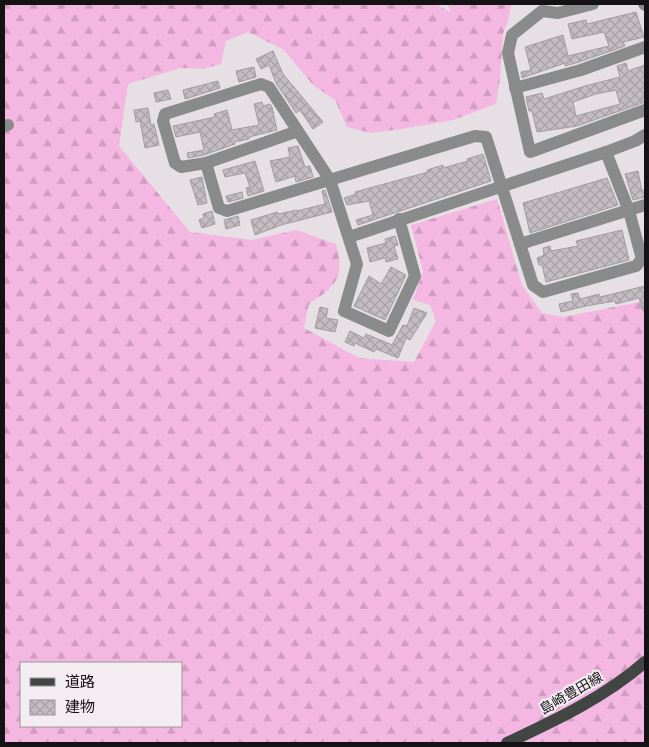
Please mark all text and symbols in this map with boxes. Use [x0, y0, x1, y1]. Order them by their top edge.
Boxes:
legend [20, 662, 182, 727]
street label: 島崎豊田線 [536, 668, 606, 718]
text: 道路 [65, 672, 95, 691]
text: 建物 [65, 697, 95, 716]

